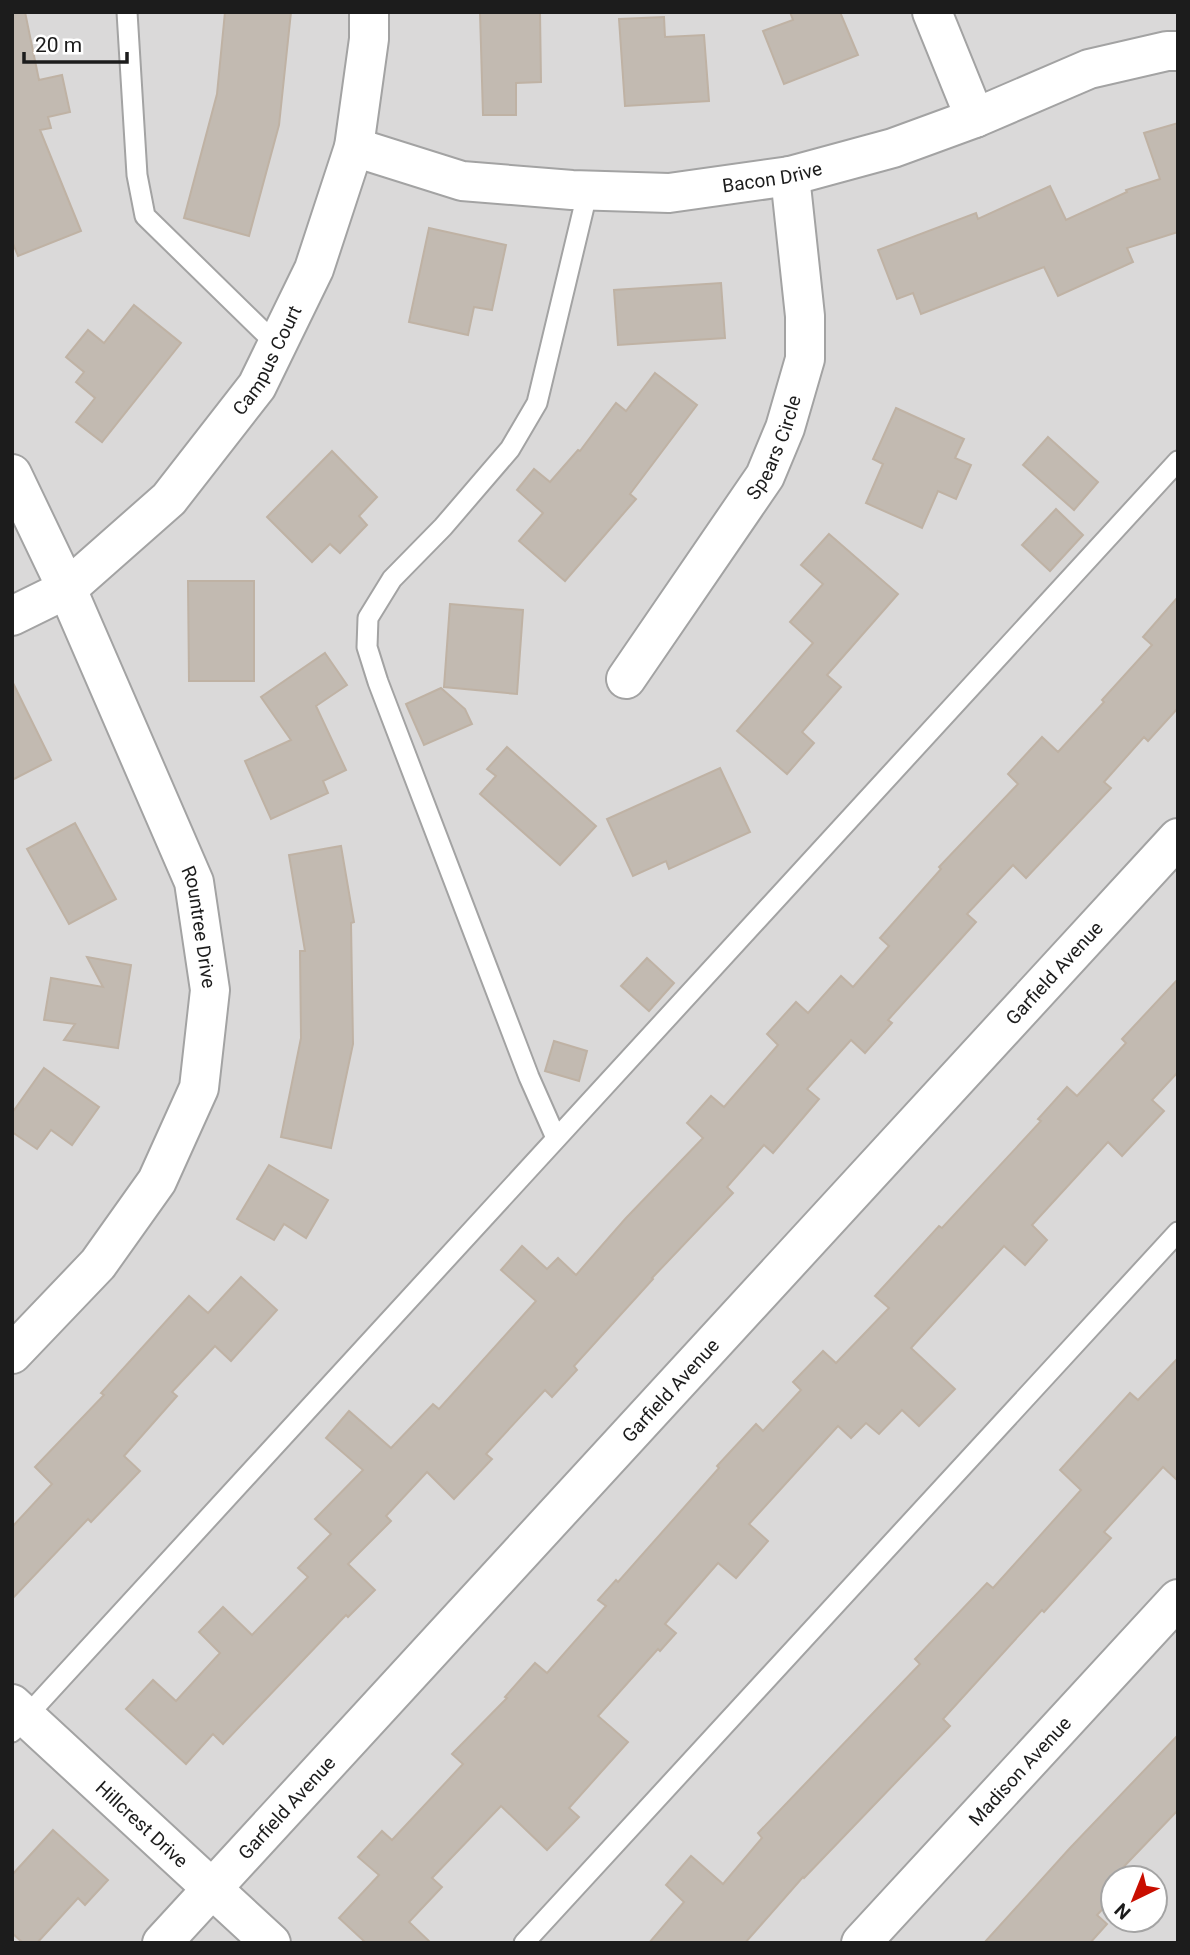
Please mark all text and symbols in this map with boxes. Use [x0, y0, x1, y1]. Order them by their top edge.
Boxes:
scale bar [24, 21, 128, 65]
text: 20 m [35, 33, 82, 57]
street label: Bacon Drive [721, 157, 825, 197]
street label: Campus Court [228, 302, 307, 420]
street label: Spears Circle [741, 393, 806, 504]
street label: Rountree Drive [176, 862, 221, 990]
street label: Garfield Avenue [1001, 917, 1108, 1030]
street label: Garfield Avenue [617, 1334, 724, 1447]
street label: Madison Avenue [964, 1712, 1076, 1831]
street label: Garfield Avenue [234, 1751, 340, 1864]
street label: Hillcrest Drive [91, 1776, 193, 1873]
north arrow [1099, 1864, 1169, 1934]
text: N [1110, 1898, 1135, 1924]

